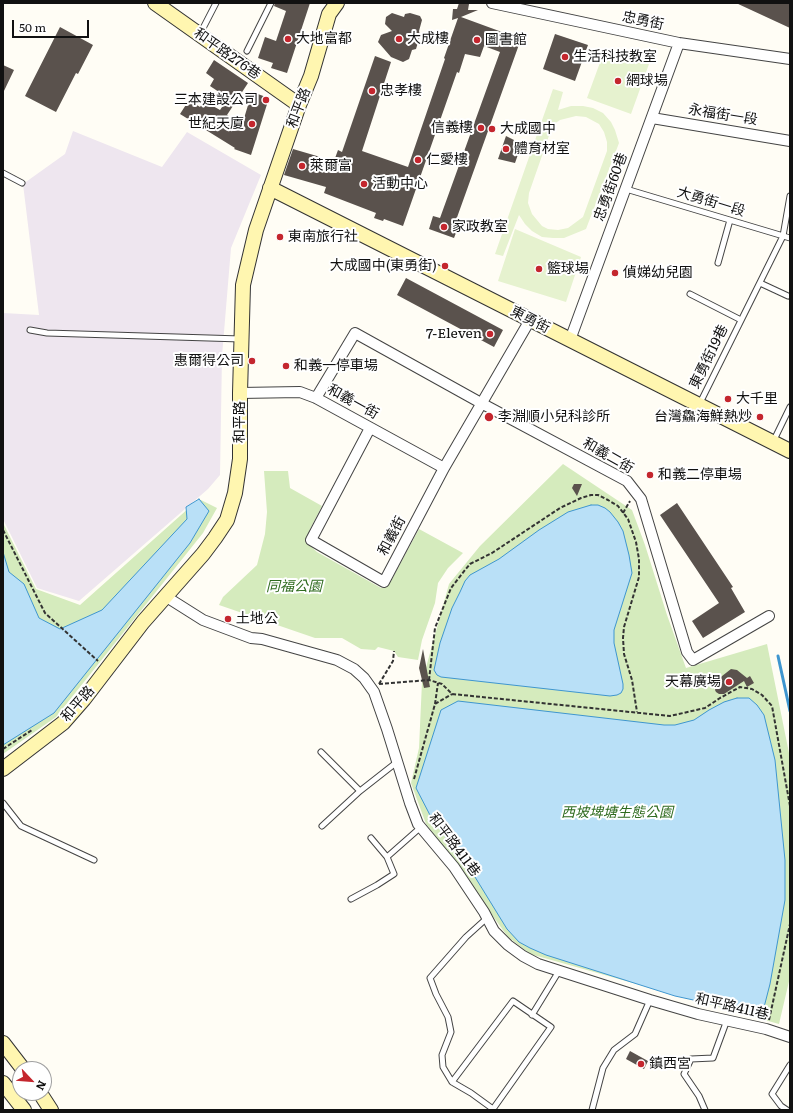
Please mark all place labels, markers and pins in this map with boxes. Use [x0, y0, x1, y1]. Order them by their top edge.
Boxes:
place label: 大地富都 [296, 31, 352, 47]
place label: 大成樓 [407, 31, 449, 47]
place label: 圖書館 [485, 32, 527, 48]
marker: 大地富都 [283, 34, 293, 44]
marker: 大成樓 [394, 34, 404, 44]
marker: 圖書館 [472, 35, 482, 45]
place label: 生活科技教室 [573, 49, 657, 65]
marker: 生活科技教室 [560, 52, 570, 62]
place label: 網球場 [626, 73, 668, 89]
marker: 網球場 [613, 76, 623, 86]
place label: 忠孝樓 [380, 83, 422, 99]
marker: 忠孝樓 [367, 86, 377, 96]
place label: 三本建設公司 [174, 92, 258, 108]
marker: 三本建設公司 [261, 95, 271, 105]
place label: 世紀天廈 [188, 116, 244, 132]
marker: 世紀天廈 [247, 119, 257, 129]
place label: 信義樓 [431, 120, 473, 136]
place label: 大成國中 [500, 121, 556, 137]
marker: 信義樓 [476, 123, 486, 133]
marker: 大成國中 [487, 124, 497, 134]
place label: 體育材室 [514, 141, 570, 157]
marker: 體育材室 [501, 144, 511, 154]
place label: 仁愛樓 [426, 152, 468, 168]
marker: 仁愛樓 [413, 155, 423, 165]
place label: 萊爾富 [310, 158, 352, 174]
marker: 萊爾富 [297, 161, 307, 171]
place label: 活動中心 [372, 176, 428, 192]
marker: 活動中心 [359, 179, 369, 189]
place label: 家政教室 [452, 219, 508, 235]
marker: 家政教室 [439, 222, 449, 232]
place label: 東南旅行社 [288, 229, 358, 245]
marker: 東南旅行社 [275, 232, 285, 242]
place label: 大成國中(東勇街) [330, 258, 437, 274]
marker: 大成國中(東勇街) [440, 261, 450, 271]
place label: 籃球場 [547, 261, 589, 277]
marker: 籃球場 [534, 264, 544, 274]
place label: 偵娣幼兒園 [623, 265, 693, 281]
marker: 偵娣幼兒園 [610, 268, 620, 278]
place label: 7-Eleven [426, 326, 482, 342]
marker: 7-Eleven [485, 329, 495, 339]
place label: 惠爾得公司 [174, 353, 244, 369]
marker: 惠爾得公司 [247, 356, 257, 366]
place label: 和義一停車場 [294, 358, 378, 374]
marker: 和義一停車場 [281, 361, 291, 371]
place label: 大千里 [736, 391, 778, 407]
marker: 大千里 [723, 394, 733, 404]
place label: 李淵順小兒科診所 [498, 409, 610, 425]
place label: 台灣鱻海鮮熱炒 [654, 409, 752, 425]
marker: 李淵順小兒科診所 [483, 411, 495, 423]
marker: 台灣鱻海鮮熱炒 [755, 412, 765, 422]
place label: 和義二停車場 [658, 467, 742, 483]
marker: 和義二停車場 [645, 470, 655, 480]
place label: 土地公 [236, 611, 278, 627]
marker: 土地公 [223, 614, 233, 624]
place label: 天幕廣場 [665, 674, 721, 690]
marker: 天幕廣場 [724, 677, 734, 687]
place label: 鎮西宮 [649, 1056, 691, 1072]
marker: 鎮西宮 [636, 1059, 646, 1069]

